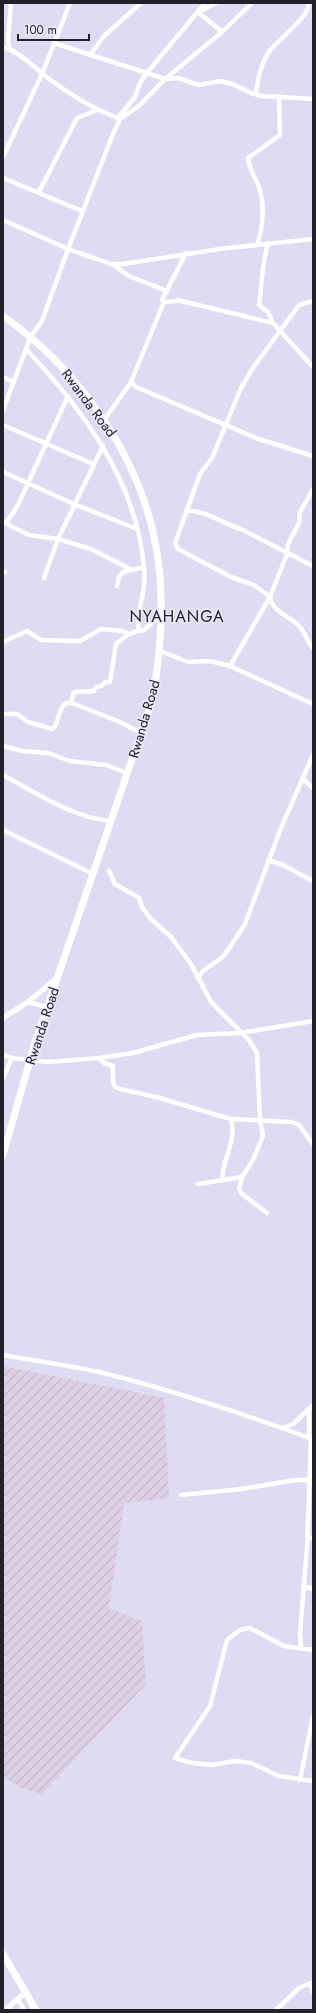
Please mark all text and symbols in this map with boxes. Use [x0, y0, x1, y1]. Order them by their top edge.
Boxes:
scale bar [18, 16, 89, 42]
text: 100 m [24, 21, 57, 39]
street label: Rwanda Road [57, 365, 121, 441]
district label: NYAHANGA [129, 605, 225, 628]
street label: Rwanda Road [123, 678, 165, 760]
street label: Rwanda Road [20, 985, 64, 1067]

